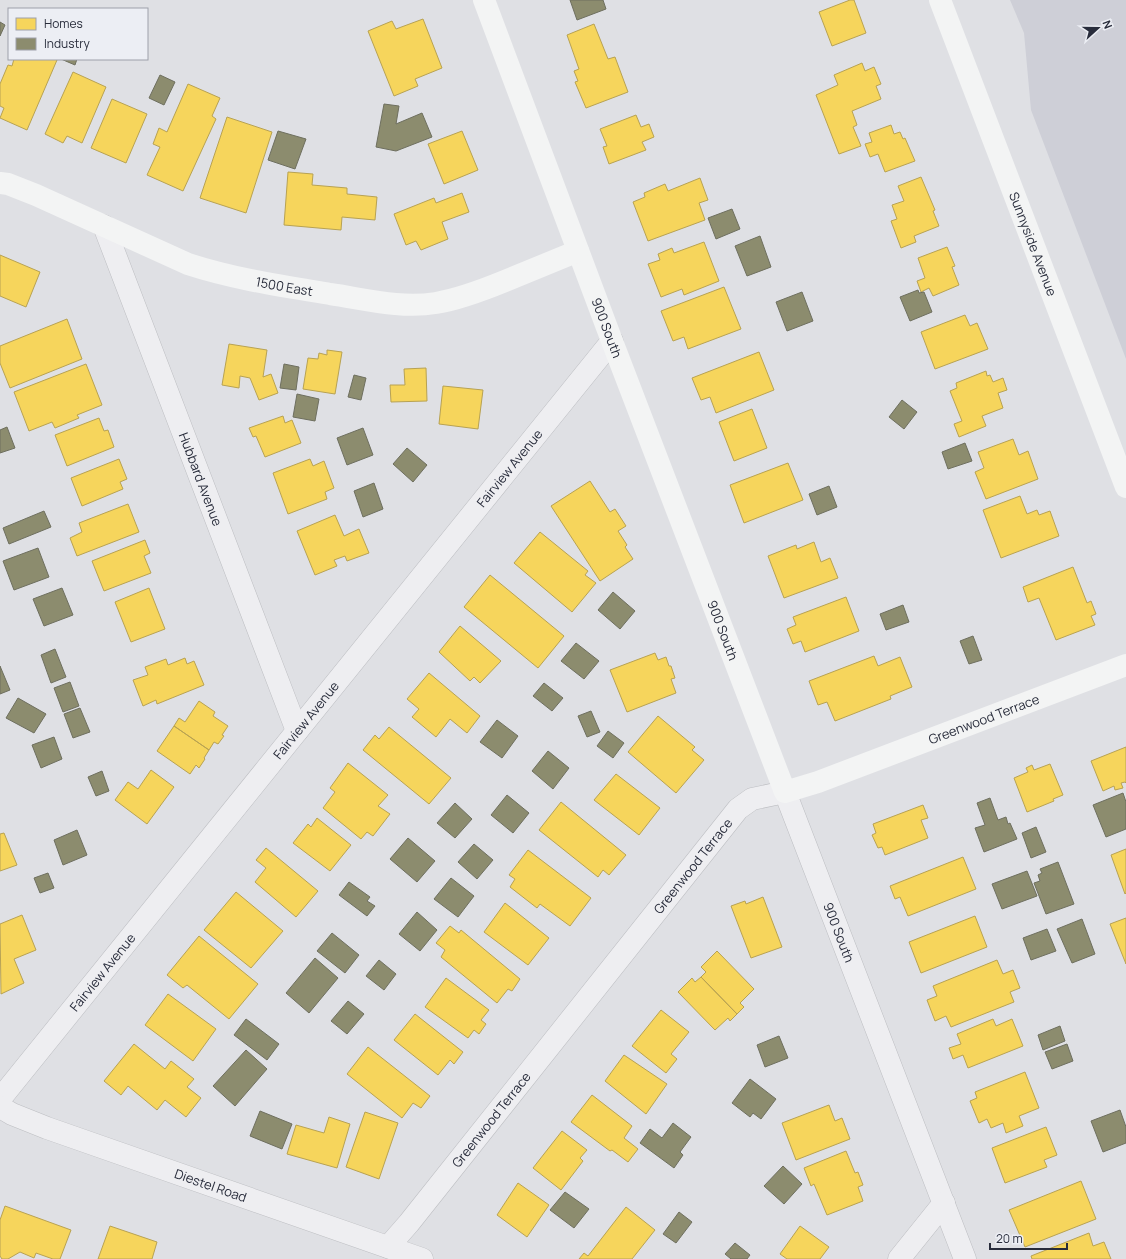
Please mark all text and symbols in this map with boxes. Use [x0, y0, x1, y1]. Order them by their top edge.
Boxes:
legend [8, 8, 148, 60]
north arrow [1078, 8, 1118, 48]
text: Homes [44, 15, 83, 32]
text: N [1099, 18, 1116, 31]
text: Industry [44, 35, 90, 52]
street label: Sunnyside Avenue [1005, 189, 1061, 299]
street label: 1500 East [254, 272, 314, 300]
street label: 900 South [588, 295, 627, 360]
street label: Fairview Avenue [472, 425, 547, 511]
street label: Hubbard Avenue [175, 430, 227, 529]
street label: 900 South [703, 598, 743, 663]
street label: Fairview Avenue [269, 677, 343, 763]
street label: Greenwood Terrace [926, 690, 1042, 748]
street label: Greenwood Terrace [649, 814, 737, 917]
street label: 900 South [819, 900, 859, 965]
street label: Fairview Avenue [65, 929, 140, 1015]
street label: Greenwood Terrace [448, 1068, 535, 1171]
street label: Diestel Road [172, 1164, 249, 1206]
scale bar [990, 1225, 1067, 1251]
text: 20 m [996, 1230, 1023, 1247]

